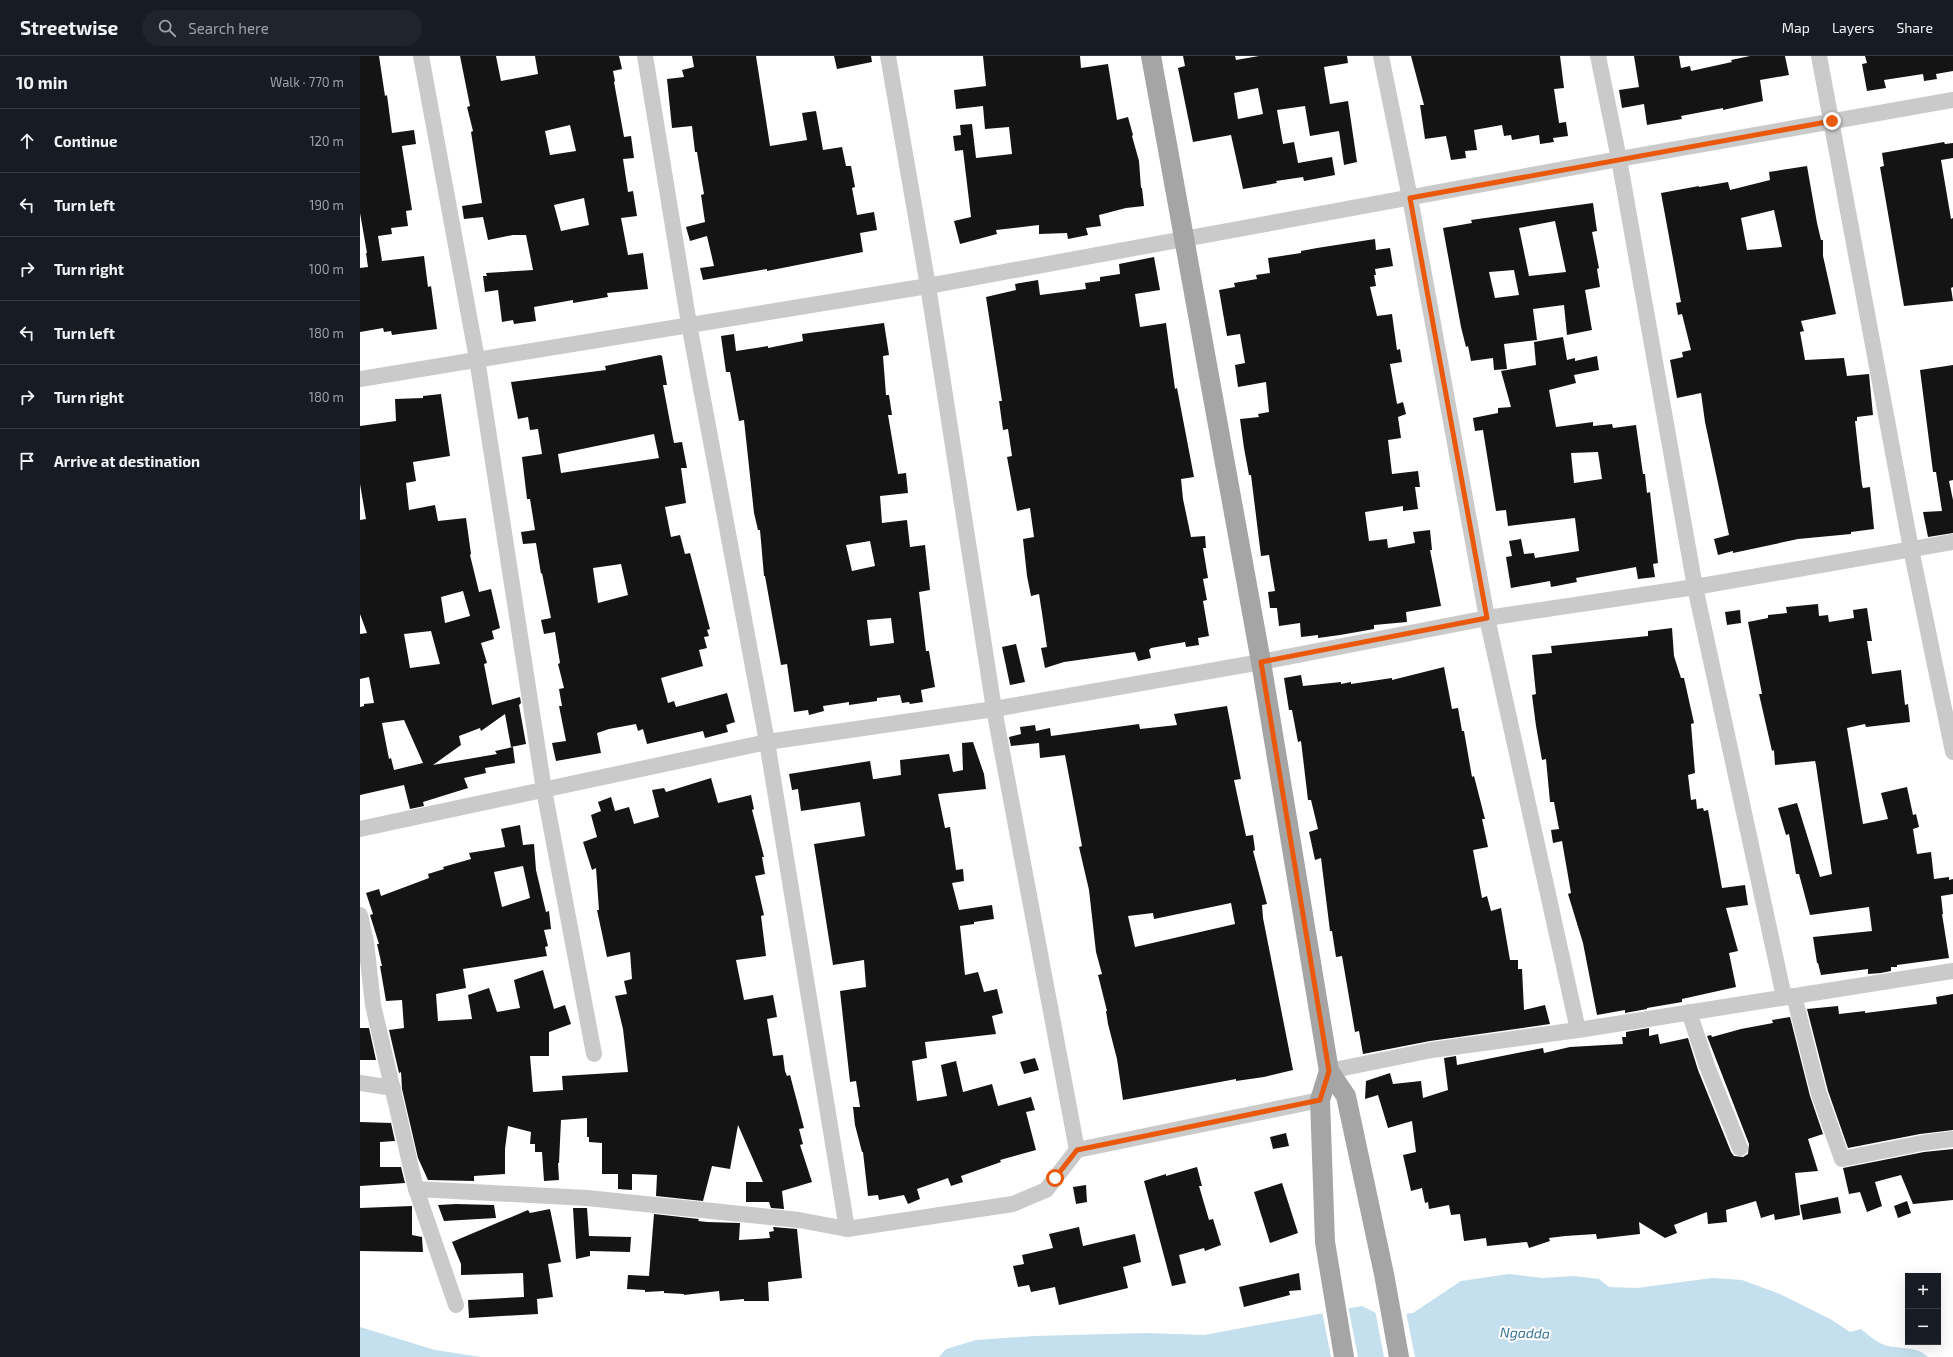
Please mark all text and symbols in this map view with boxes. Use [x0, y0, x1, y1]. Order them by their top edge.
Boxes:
search box [142, 10, 422, 46]
text: Streetwise [20, 16, 118, 39]
icon: search [156, 17, 178, 39]
text: Search here [188, 19, 269, 37]
text: Map [1782, 19, 1810, 36]
text: Layers [1832, 19, 1874, 36]
text: Share [1896, 19, 1933, 36]
text: 10 min [16, 72, 68, 92]
text: Walk · 770 m [270, 74, 344, 90]
route end [1823, 112, 1841, 130]
icon: ahead [16, 130, 38, 152]
text: Continue [54, 132, 117, 150]
text: 120 m [309, 133, 344, 149]
icon: left [16, 194, 38, 216]
text: Turn left [54, 196, 115, 214]
text: 190 m [309, 197, 344, 213]
icon: right [16, 258, 38, 280]
text: Turn right [54, 260, 124, 278]
text: 100 m [309, 261, 344, 277]
icon: left [16, 322, 38, 344]
text: Turn left [54, 324, 115, 342]
text: 180 m [309, 325, 344, 341]
icon: right [16, 386, 38, 408]
text: Turn right [54, 388, 124, 406]
text: 180 m [309, 389, 344, 405]
icon: arrive [16, 450, 38, 472]
text: Arrive at destination [54, 452, 200, 470]
route start [1046, 1169, 1064, 1187]
map controls [1905, 1273, 1941, 1345]
button: + [1905, 1273, 1941, 1309]
button: − [1905, 1309, 1941, 1345]
water label: Ngadda [1500, 1323, 1550, 1342]

